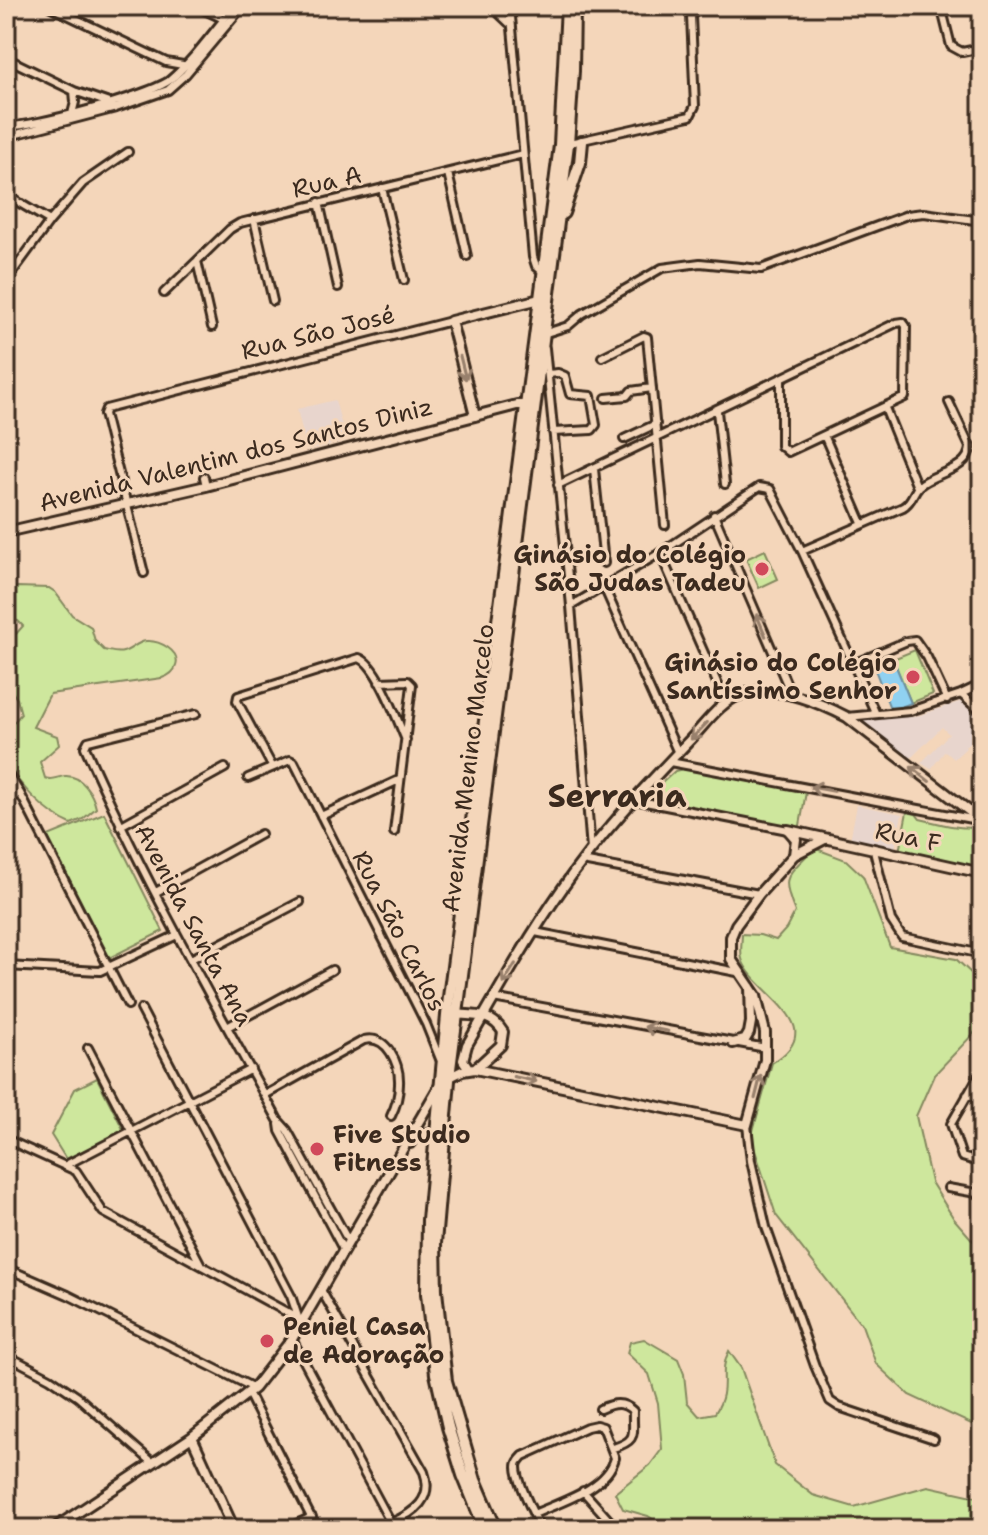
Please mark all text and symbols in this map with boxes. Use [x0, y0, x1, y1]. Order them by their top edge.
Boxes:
street label: Rua A [289, 159, 365, 205]
street label: Rua São José [238, 298, 398, 368]
one-way arrow [457, 355, 472, 381]
street label: Avenida Valentim dos Santos Diniz [36, 391, 436, 519]
place label: Ginásio do Colégio São Judas Tadeu [513, 539, 746, 599]
marker: Ginásio do Colégio São Judas Tadeu [753, 560, 771, 578]
one-way arrow [753, 613, 768, 638]
street label: Avenida Menino Marcelo [434, 622, 502, 914]
place label: Ginásio do Colégio Santíssimo Senhor [664, 647, 897, 707]
marker: Ginásio do Colégio Santíssimo Senhor [904, 668, 922, 686]
one-way arrow [689, 721, 708, 741]
one-way arrow [910, 765, 931, 782]
district label: Serraria [547, 774, 687, 817]
one-way arrow [809, 781, 835, 796]
street label: Rua F [872, 814, 944, 860]
street label: Avenida Santa Ana [127, 818, 261, 1032]
street label: Rua São Carlos [345, 845, 453, 1017]
one-way arrow [501, 962, 517, 985]
one-way arrow [644, 1021, 670, 1036]
one-way arrow [512, 1073, 537, 1088]
one-way arrow [752, 1074, 767, 1100]
place label: Five Studio Fitness [333, 1119, 471, 1179]
marker: Five Studio Fitness [308, 1140, 326, 1158]
place label: Peniel Casa de Adoração [283, 1311, 444, 1371]
marker: Peniel Casa de Adoração [258, 1332, 276, 1350]

